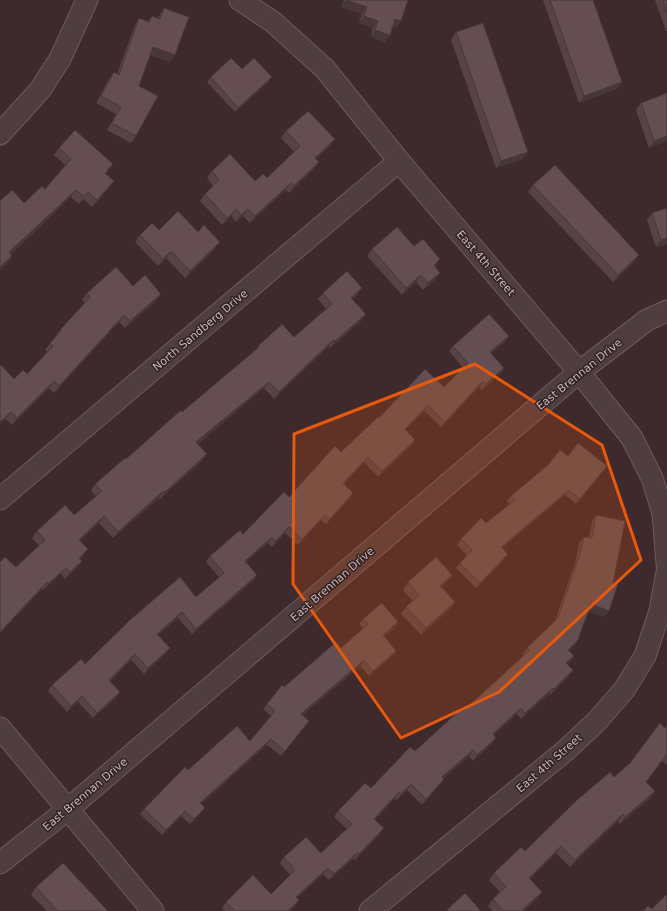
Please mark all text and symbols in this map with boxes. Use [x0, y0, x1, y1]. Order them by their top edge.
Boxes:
street label: East 4th Street [454, 228, 518, 299]
street label: North Sandberg Drive [150, 287, 251, 374]
street label: East Brennan Drive [534, 336, 625, 413]
street label: East Brennan Drive [288, 544, 377, 624]
street label: East 4th Street [514, 731, 585, 795]
street label: East Brennan Drive [40, 755, 130, 834]

